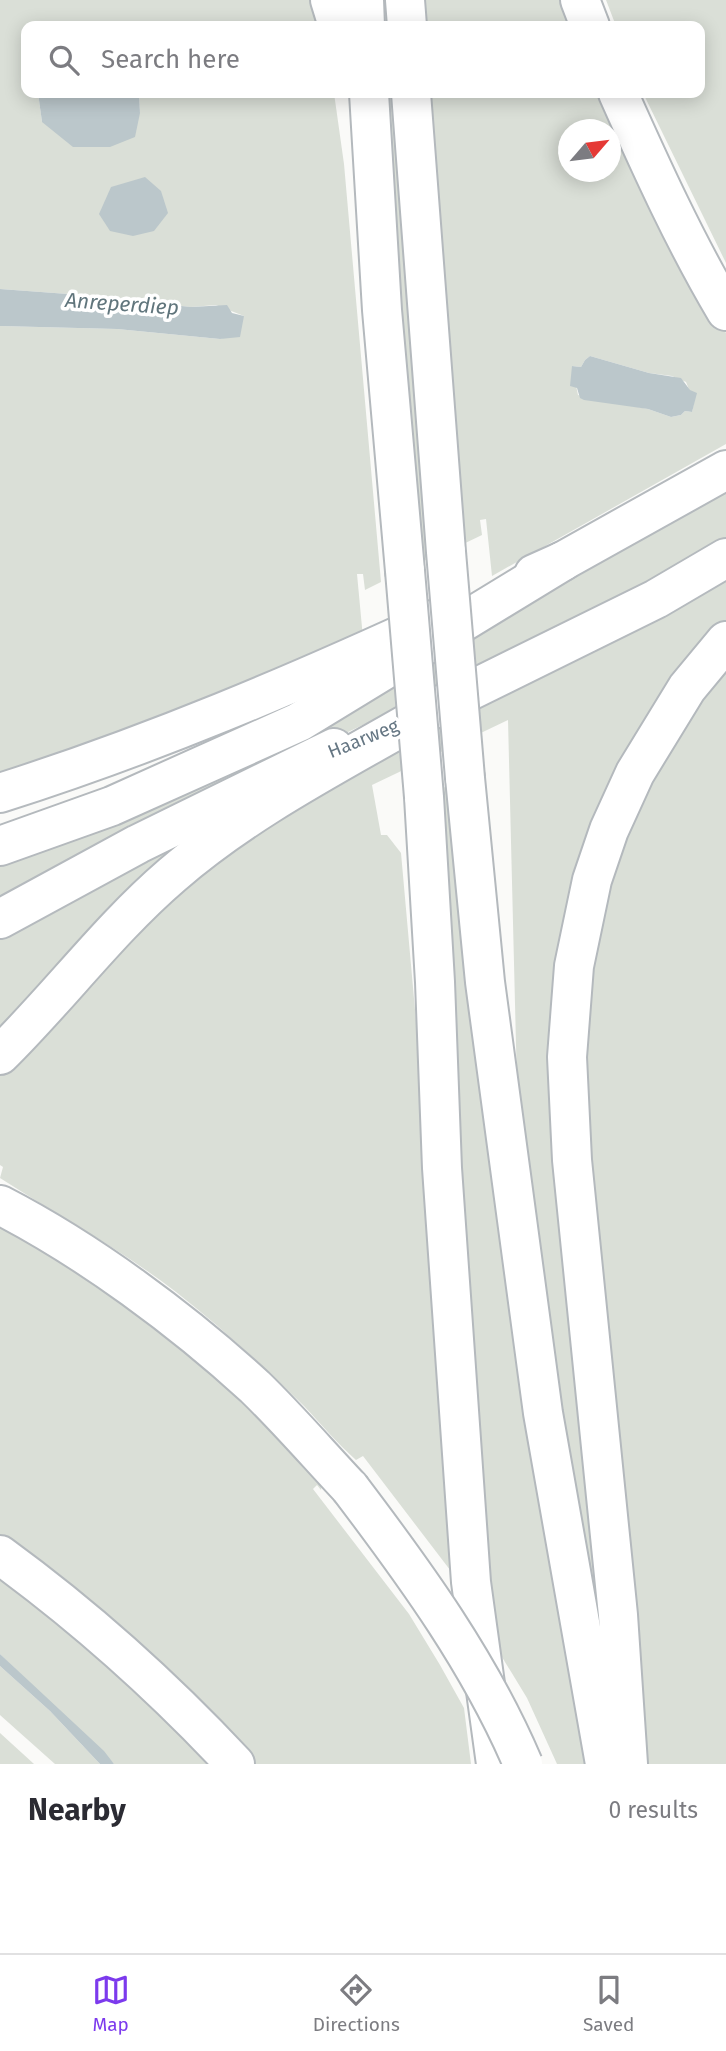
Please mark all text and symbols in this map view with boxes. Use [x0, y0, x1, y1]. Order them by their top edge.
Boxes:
search box [21, 21, 705, 98]
icon: search [45, 41, 83, 79]
text: Search here [101, 44, 240, 75]
north arrow [558, 119, 621, 182]
water label: Anreperdiep [63, 287, 180, 321]
street label: Haarweg [324, 714, 402, 763]
text: Nearby [28, 1792, 126, 1828]
text: 0 results [608, 1796, 698, 1824]
tab: Map [92, 1971, 130, 2036]
tab: Directions [313, 1971, 400, 2036]
tab: Saved [583, 1971, 634, 2036]

